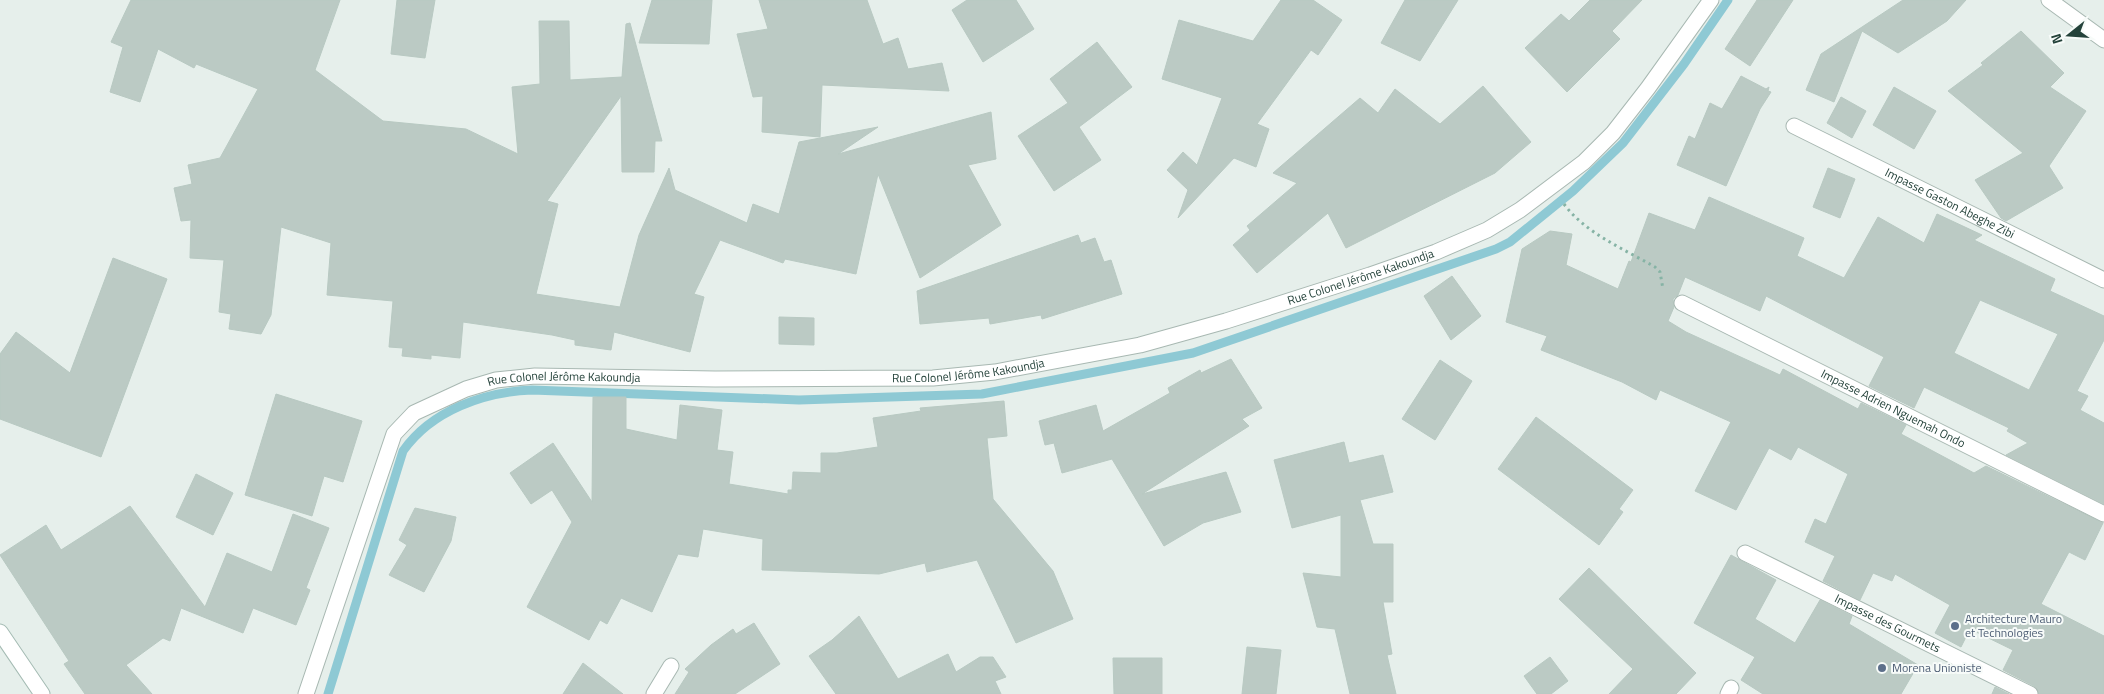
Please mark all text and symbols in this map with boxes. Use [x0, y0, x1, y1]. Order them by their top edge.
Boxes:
north arrow [2044, 10, 2094, 60]
text: N [2045, 31, 2068, 47]
street label: Impasse Gaston Abeghe Zibi [1882, 163, 2018, 243]
street label: Rue Colonel Jérôme Kakoundja [1285, 243, 1436, 310]
street label: Rue Colonel Jérôme Kakoundja [892, 353, 1046, 387]
street label: Impasse Adrien Nguemah Ondo [1818, 364, 1969, 452]
street label: Rue Colonel Jérôme Kakoundja [485, 366, 641, 391]
street label: Impasse des Gourmets [1832, 589, 1944, 657]
place label: Architecture Mauro et Technologies [1965, 609, 2062, 642]
marker: Architecture Mauro et Technologies [1949, 620, 1961, 632]
place label: Morena Unioniste [1892, 658, 1982, 677]
marker: Morena Unioniste [1876, 662, 1888, 674]

